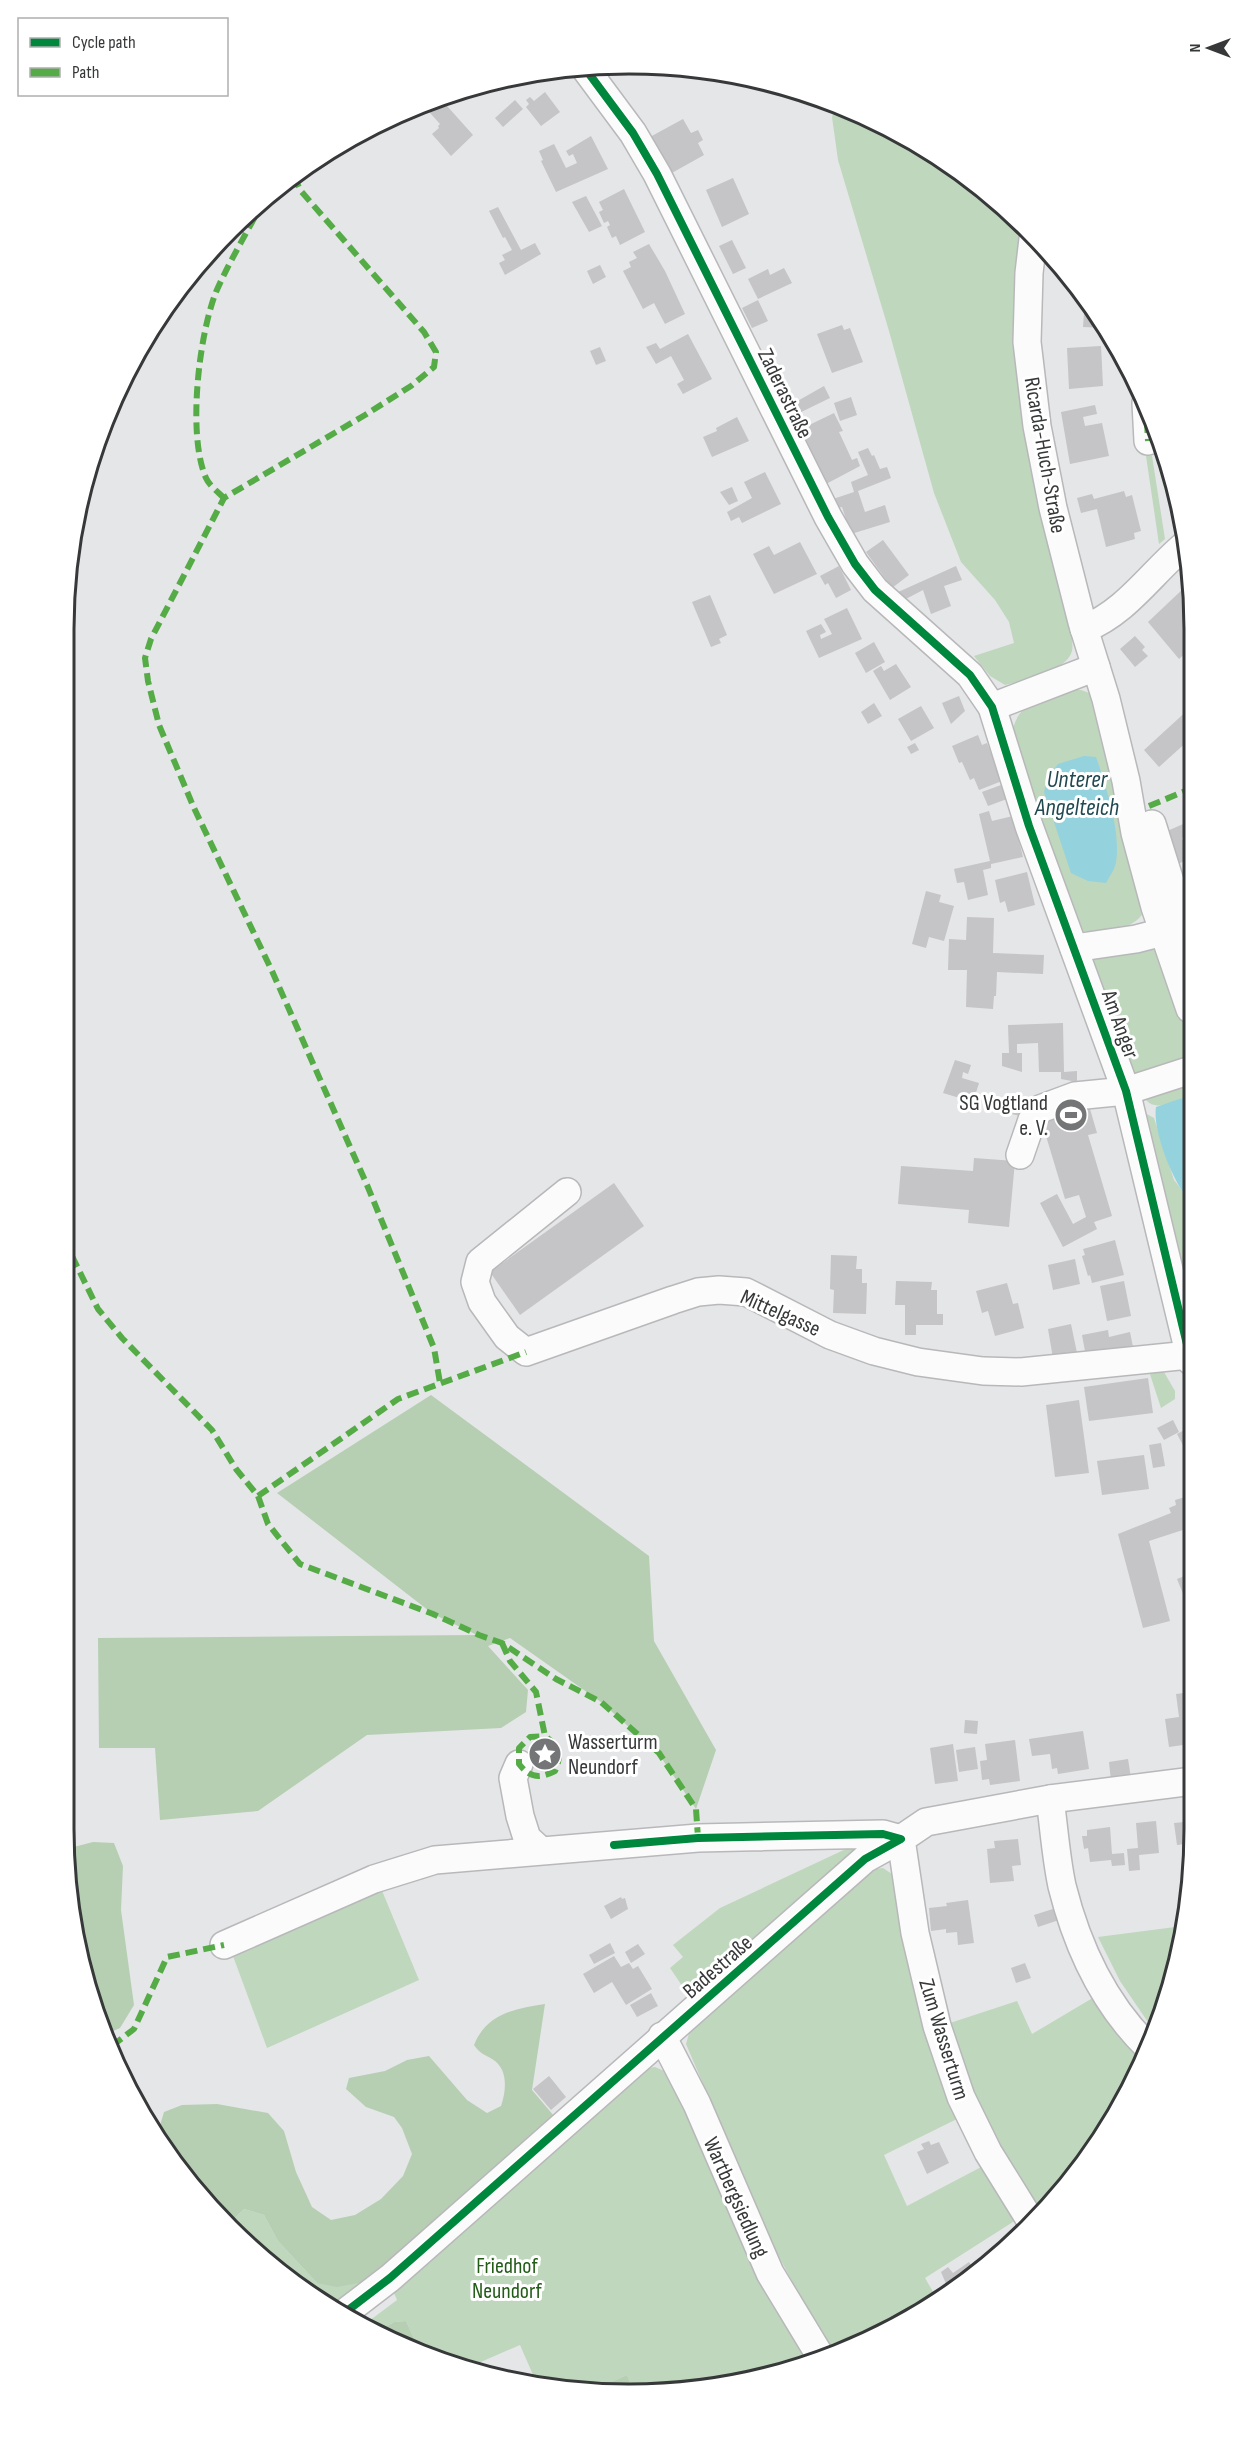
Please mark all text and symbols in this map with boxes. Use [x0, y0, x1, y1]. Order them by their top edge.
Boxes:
legend [18, 18, 228, 96]
north arrow [1179, 18, 1239, 78]
text: Cycle path [72, 32, 136, 53]
text: N [1186, 44, 1205, 52]
text: Path [72, 62, 100, 83]
street label: Zaderastraße [751, 344, 818, 443]
street label: Ricarda-Huch-Straße [1018, 375, 1072, 535]
water label: Unterer Angelteich [1034, 765, 1119, 822]
street label: Am Anger [1094, 986, 1144, 1062]
place label: SG Vogtland e. V. [959, 1090, 1048, 1142]
sports icon: SG Vogtland e. V. [1053, 1097, 1089, 1133]
street label: Mittelgasse [736, 1284, 825, 1343]
place label: Wasserturm Neundorf [568, 1729, 658, 1781]
place icon: Wasserturm Neundorf [527, 1736, 563, 1772]
street label: Badestraße [678, 1930, 758, 2005]
street label: Zum Wasserturm [912, 1976, 975, 2103]
street label: Wartbergsiedlung [697, 2133, 774, 2262]
park label: Friedhof Neundorf [472, 2253, 543, 2305]

